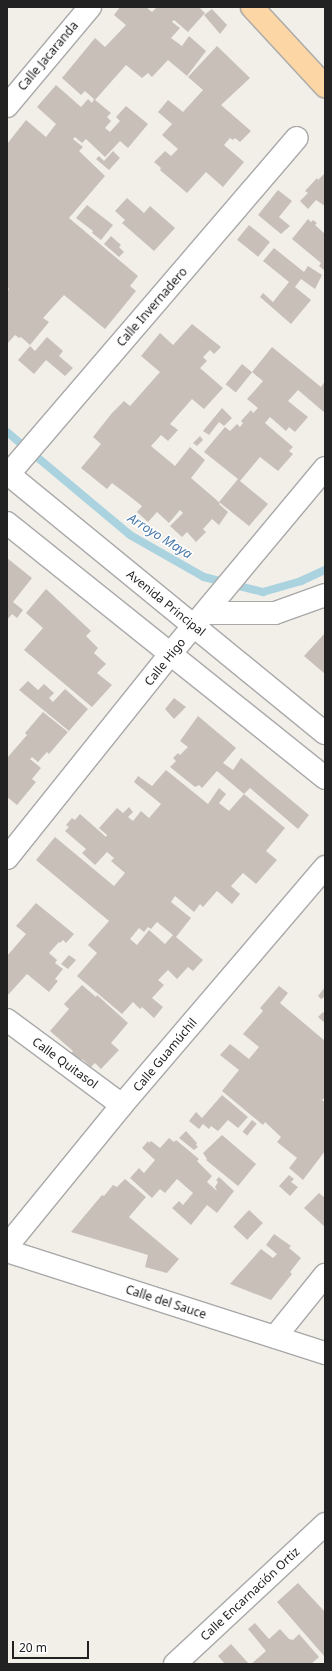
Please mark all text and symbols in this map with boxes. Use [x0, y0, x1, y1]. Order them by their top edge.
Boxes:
street label: Calle Jacaranda [15, 18, 81, 94]
street label: Calle Invernadero [114, 265, 190, 349]
water label: Arroyo Maya [125, 510, 195, 562]
street label: Avenida Principal [124, 567, 208, 639]
street label: Calle Higo [141, 635, 189, 689]
street label: Calle Guamúchil [130, 1015, 200, 1095]
street label: Calle Quitasol [29, 1034, 101, 1092]
street label: Calle del Sauce [124, 1282, 208, 1322]
street label: Calle Encarnación Ortiz [198, 1544, 302, 1644]
scale bar [14, 1633, 91, 1659]
text: 20 m [19, 1639, 47, 1656]

